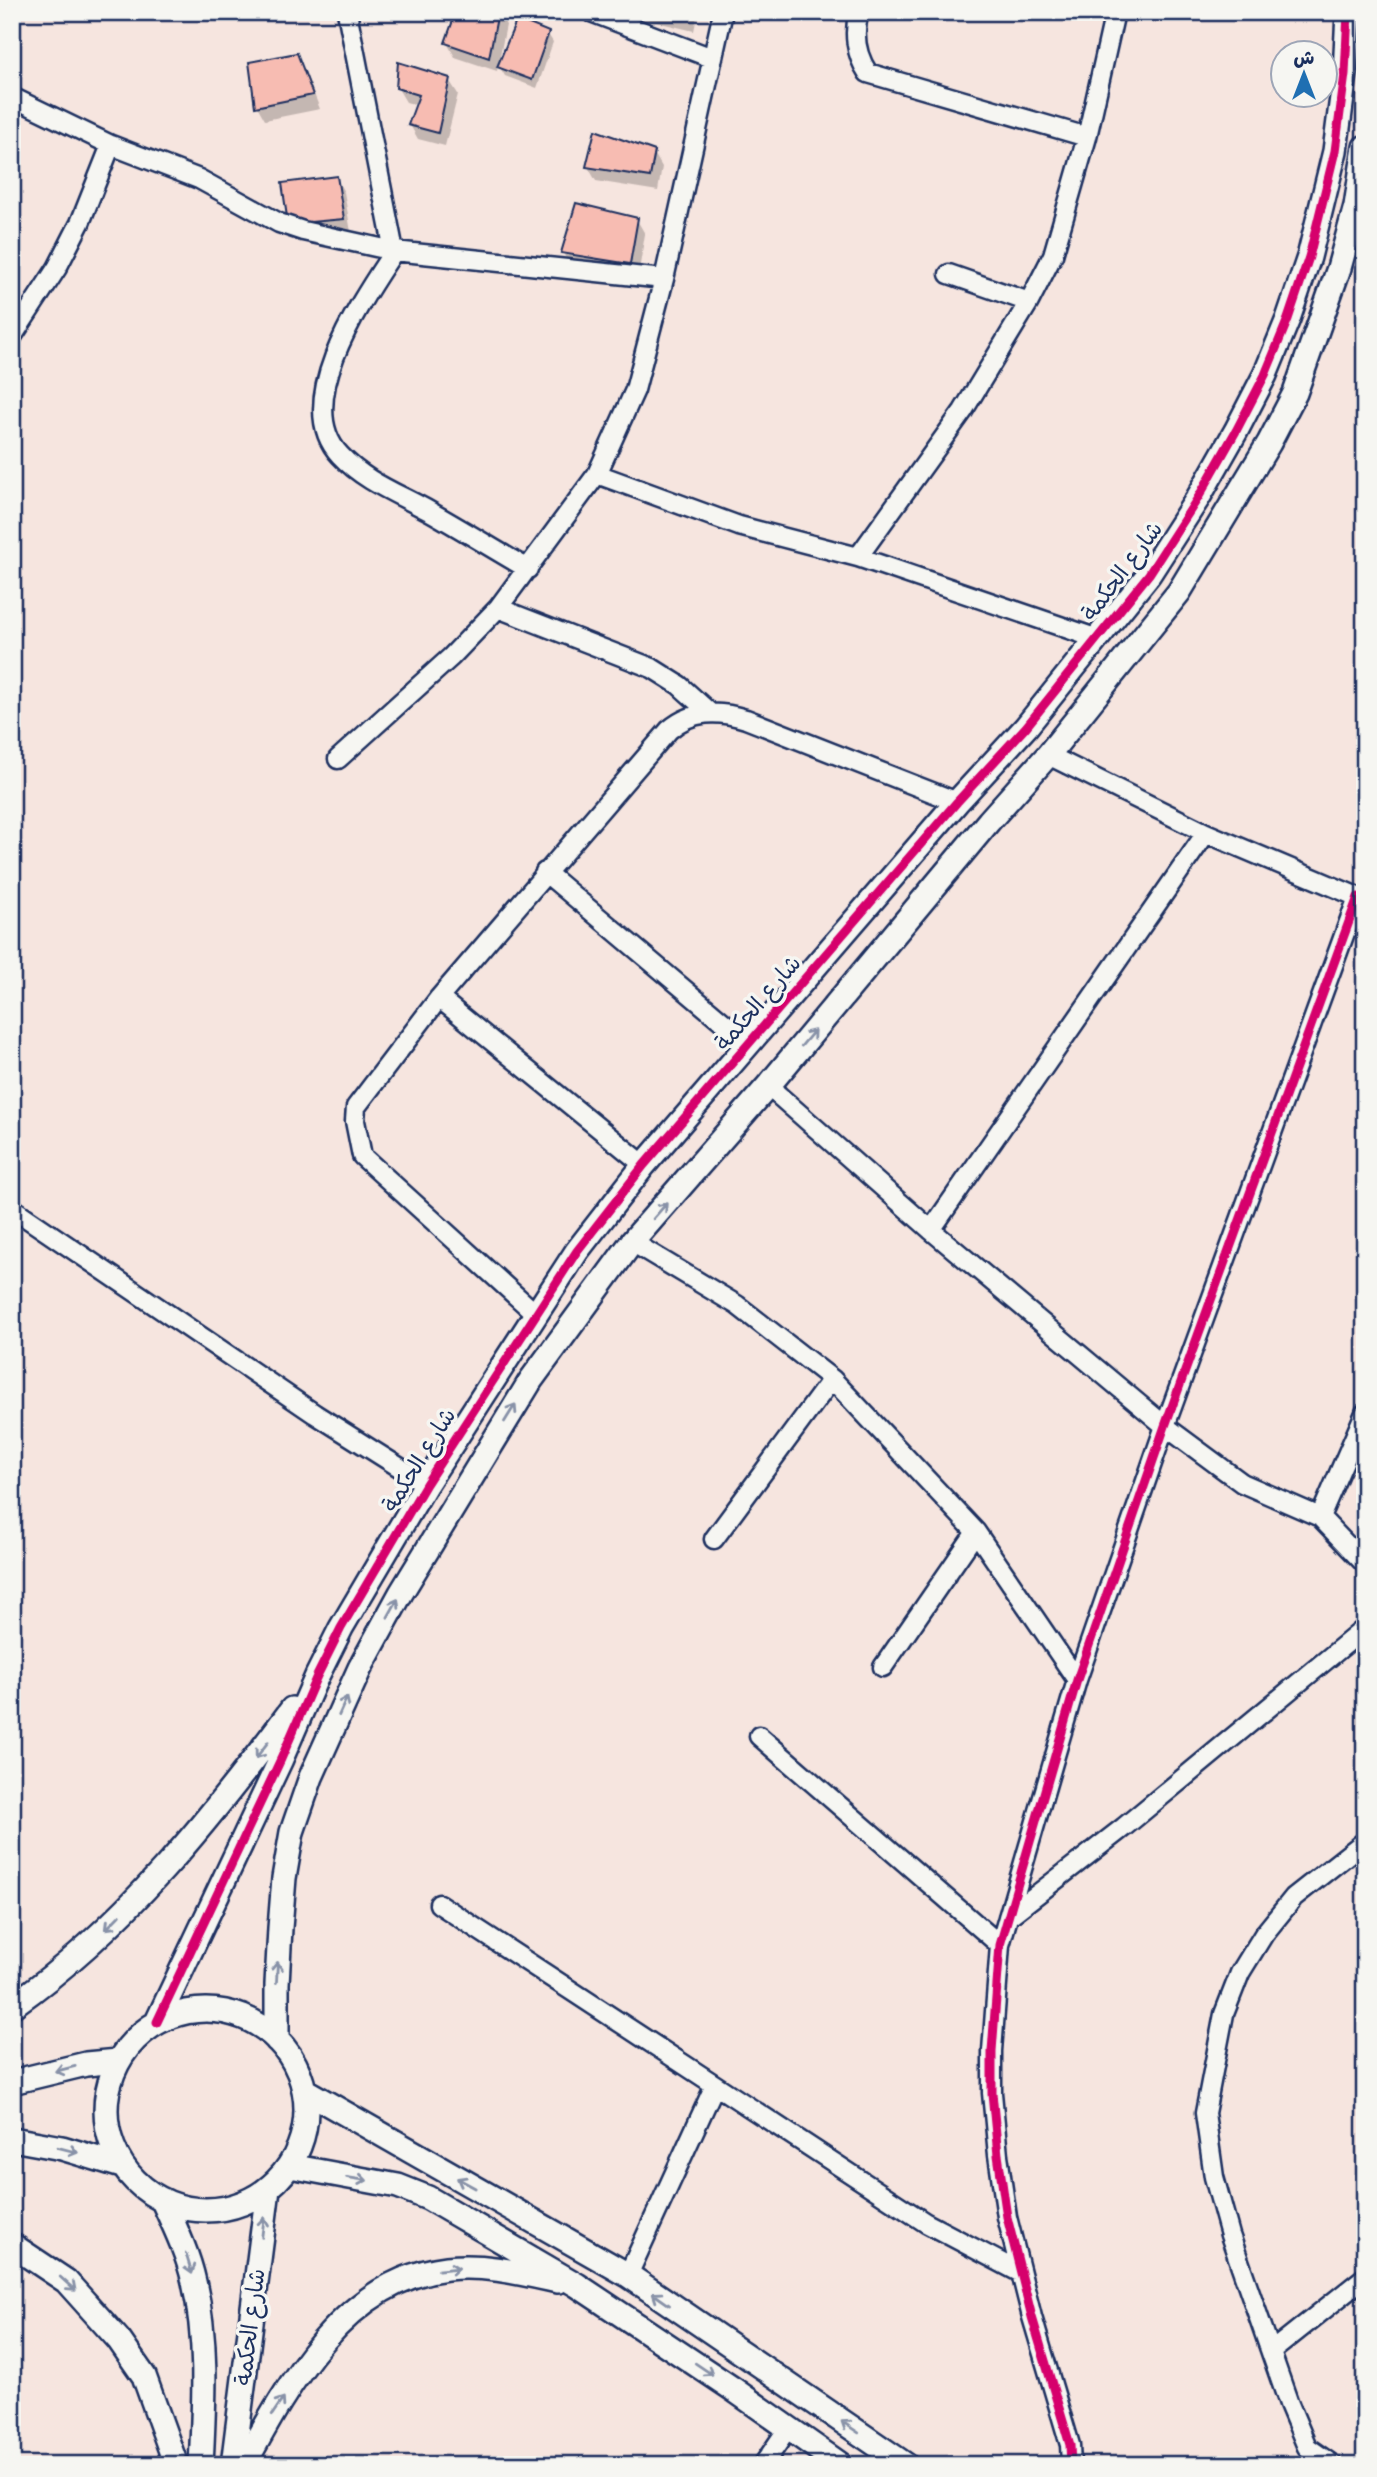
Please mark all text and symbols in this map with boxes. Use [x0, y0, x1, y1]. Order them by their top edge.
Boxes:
north arrow [1268, 38, 1338, 108]
text: ش [1294, 41, 1315, 74]
street label: شارع الحكمة [1070, 512, 1174, 630]
street label: شارع الحكمة [704, 945, 812, 1061]
one-way arrow [800, 1030, 816, 1048]
one-way arrow [652, 1202, 668, 1220]
street label: شارع الحكمة [370, 1399, 468, 1521]
one-way arrow [503, 1404, 517, 1424]
one-way arrow [386, 1599, 400, 1619]
one-way arrow [337, 1696, 350, 1717]
one-way arrow [254, 1740, 269, 1759]
one-way arrow [104, 1913, 121, 1930]
one-way arrow [271, 1960, 284, 1983]
one-way arrow [54, 2063, 77, 2076]
one-way arrow [56, 2144, 79, 2157]
one-way arrow [345, 2172, 368, 2185]
one-way arrow [456, 2176, 476, 2190]
one-way arrow [257, 2216, 270, 2239]
one-way arrow [183, 2253, 196, 2275]
one-way arrow [437, 2262, 460, 2275]
street label: شارع الحكمة [222, 2266, 278, 2388]
one-way arrow [59, 2276, 77, 2292]
one-way arrow [652, 2292, 671, 2306]
one-way arrow [694, 2362, 713, 2376]
one-way arrow [271, 2396, 285, 2416]
one-way arrow [840, 2419, 860, 2433]

